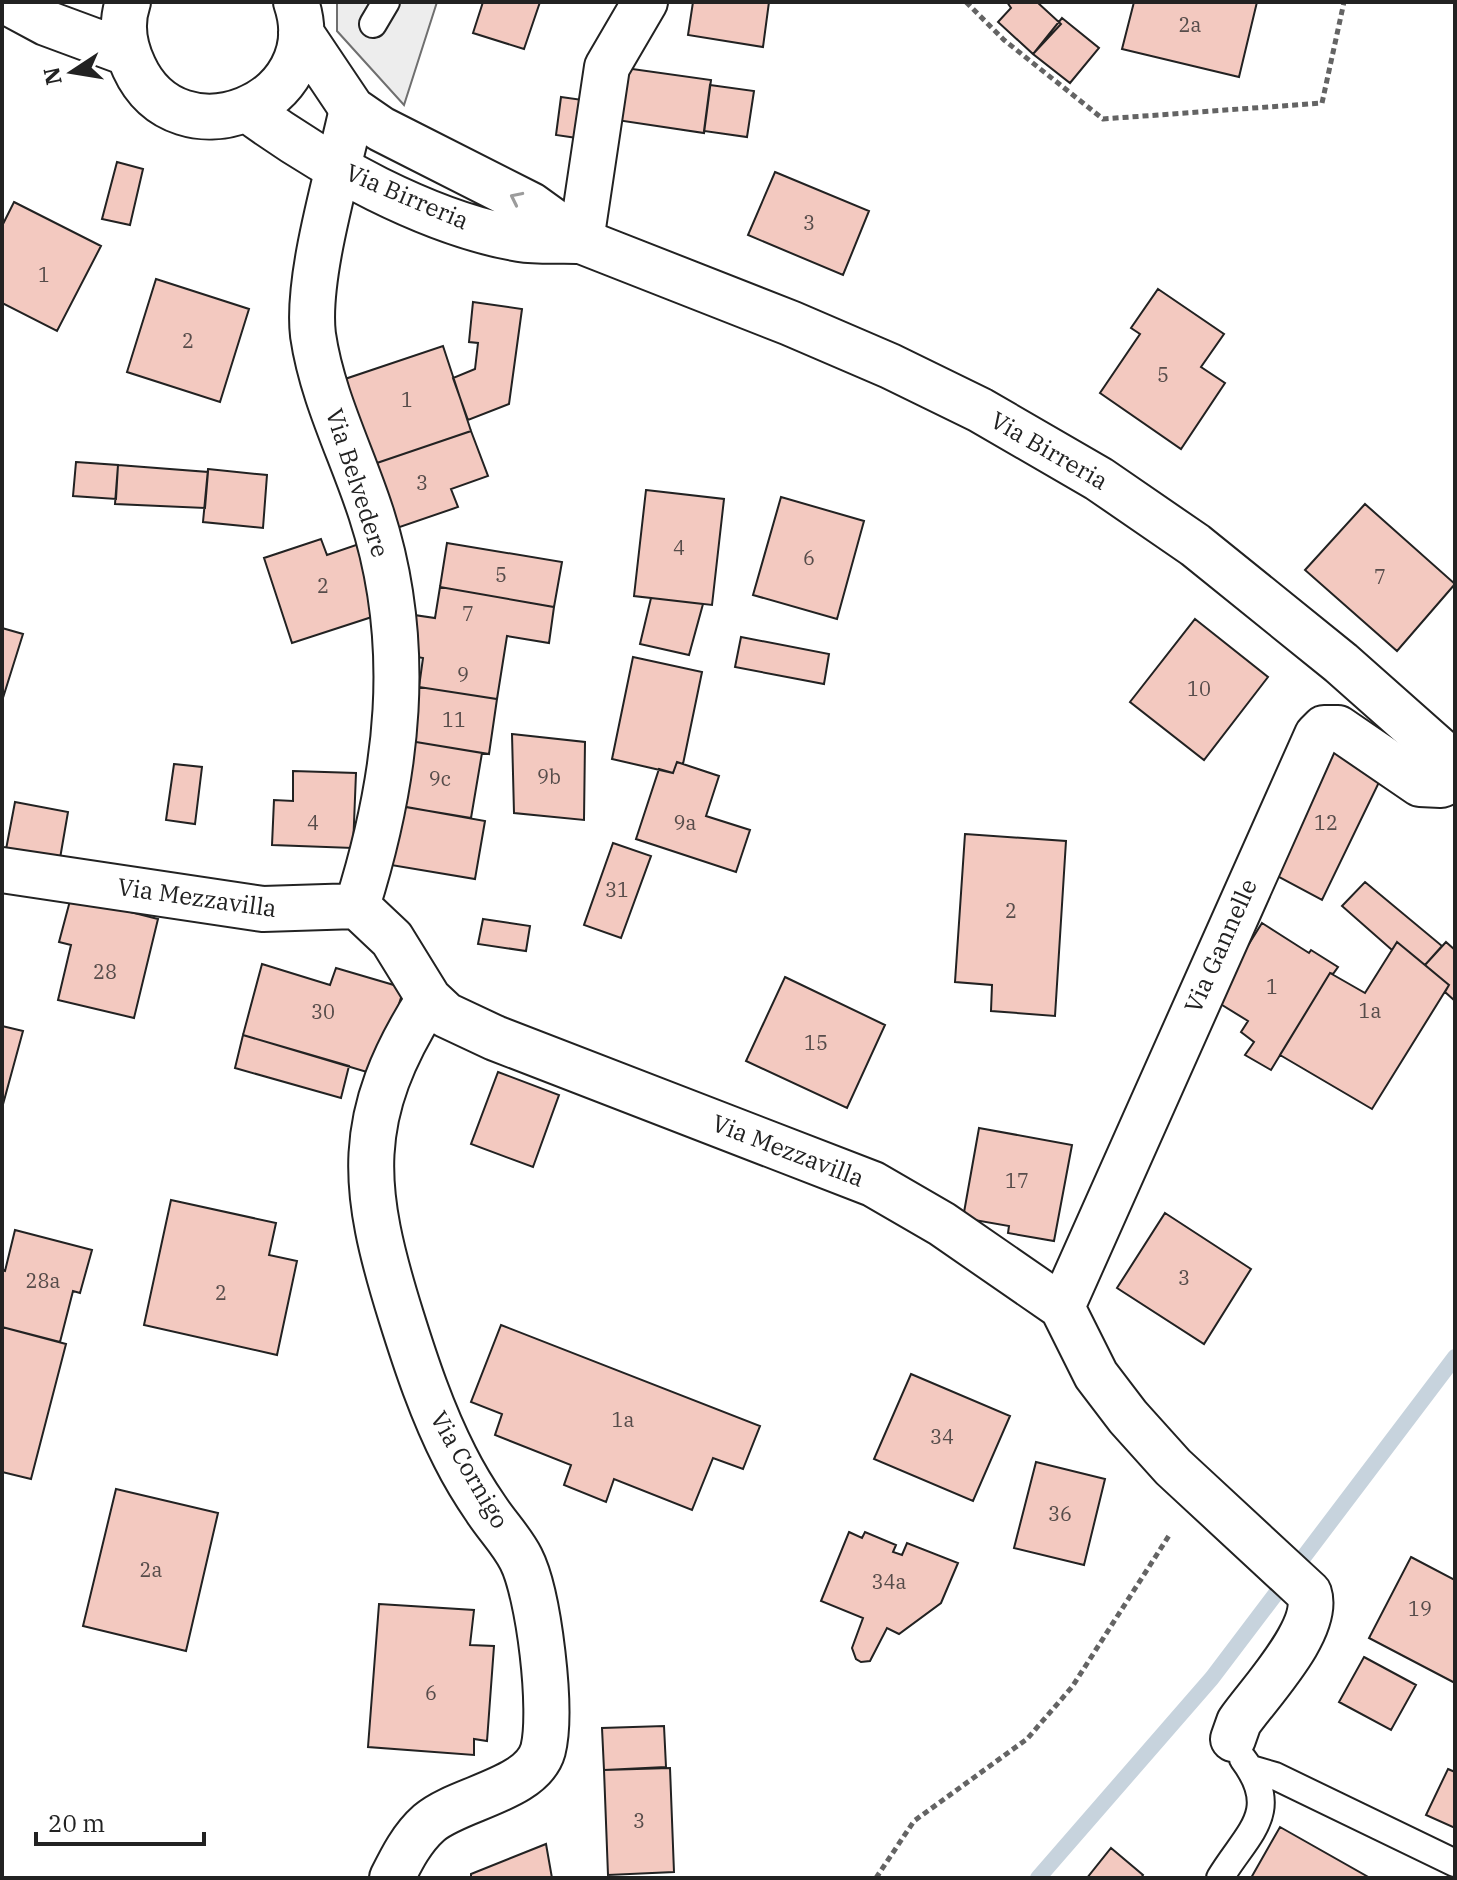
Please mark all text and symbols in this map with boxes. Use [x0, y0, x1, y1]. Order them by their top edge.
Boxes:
house number: 2a [1179, 11, 1202, 38]
north arrow [32, 32, 112, 112]
text: N [36, 65, 68, 88]
street label: Via Birreria [341, 156, 474, 236]
one-way arrow [510, 192, 525, 208]
house number: 3 [803, 209, 815, 236]
house number: 1 [38, 261, 50, 288]
house number: 2 [182, 327, 194, 354]
house number: 5 [1157, 361, 1169, 388]
house number: 1 [401, 386, 413, 413]
street label: Via Belvedere [319, 404, 397, 561]
street label: Via Birreria [985, 404, 1114, 497]
house number: 3 [416, 469, 428, 496]
house number: 4 [673, 534, 685, 561]
house number: 6 [803, 544, 815, 571]
house number: 5 [495, 561, 507, 588]
house number: 7 [1374, 563, 1386, 590]
house number: 2 [317, 572, 329, 599]
house number: 7 [462, 600, 474, 627]
house number: 9 [457, 661, 469, 688]
house number: 10 [1187, 675, 1211, 702]
house number: 11 [442, 706, 466, 733]
house number: 9b [537, 763, 561, 790]
house number: 9c [429, 765, 451, 792]
house number: 4 [307, 809, 319, 836]
house number: 9a [674, 809, 697, 836]
house number: 12 [1314, 809, 1338, 836]
street label: Via Mezzavilla [115, 870, 279, 924]
street label: Via Gannelle [1176, 874, 1264, 1017]
house number: 31 [605, 876, 629, 903]
house number: 2 [1005, 897, 1017, 924]
house number: 28 [93, 958, 117, 985]
house number: 1 [1266, 973, 1278, 1000]
house number: 1a [1359, 997, 1382, 1024]
house number: 30 [311, 998, 335, 1025]
house number: 15 [804, 1029, 828, 1056]
street label: Via Mezzavilla [708, 1106, 869, 1194]
house number: 17 [1005, 1167, 1029, 1194]
house number: 3 [1178, 1264, 1190, 1291]
house number: 28a [26, 1267, 61, 1294]
house number: 2 [215, 1279, 227, 1306]
street label: Via Cornigo [423, 1405, 516, 1534]
house number: 1a [612, 1406, 635, 1433]
house number: 34 [930, 1423, 954, 1450]
house number: 36 [1048, 1500, 1072, 1527]
house number: 2a [140, 1556, 163, 1583]
house number: 34a [872, 1568, 907, 1595]
house number: 19 [1408, 1595, 1432, 1622]
house number: 6 [425, 1679, 437, 1706]
scale bar [36, 1796, 204, 1846]
text: 20 m [48, 1807, 105, 1839]
house number: 3 [633, 1807, 645, 1834]

